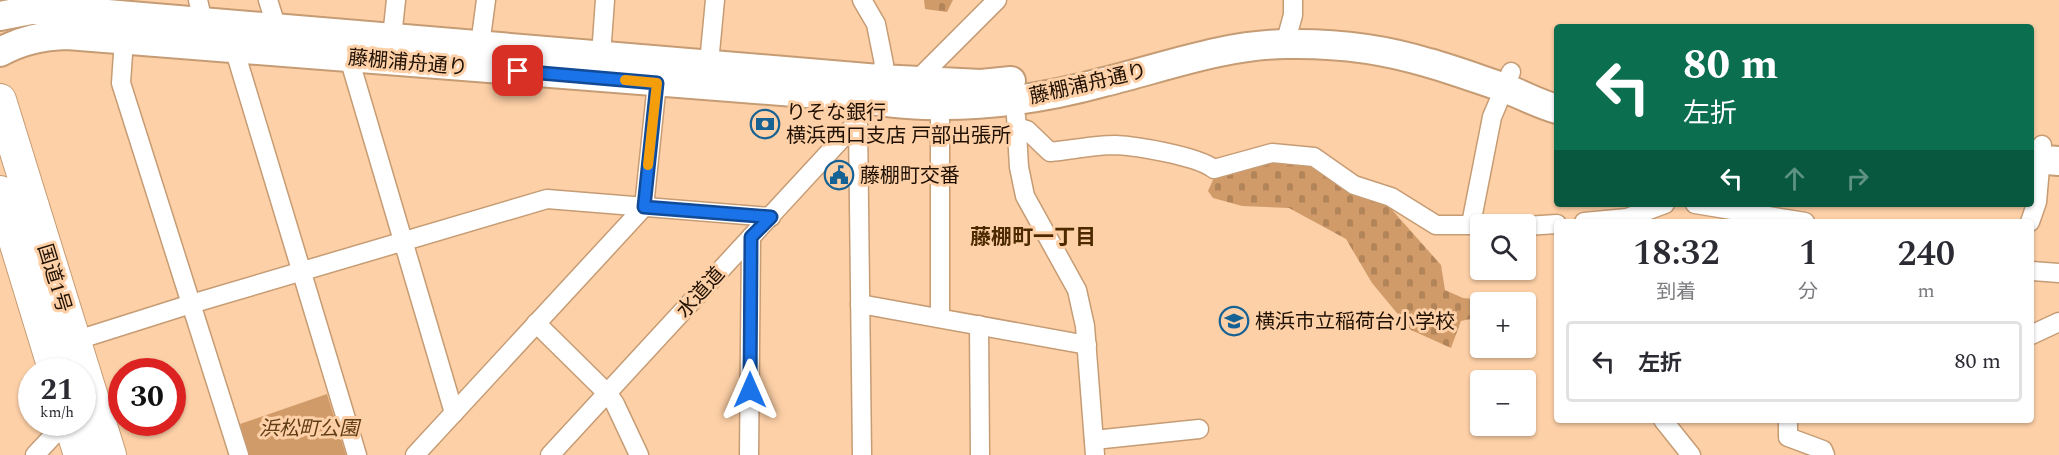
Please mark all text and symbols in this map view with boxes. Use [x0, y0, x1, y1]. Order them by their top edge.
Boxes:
text: 80 m [1683, 34, 1778, 97]
street label: 藤棚浦舟通り [347, 43, 469, 83]
pin [492, 45, 543, 96]
icon: left [1584, 48, 1662, 126]
icon: arrive [501, 54, 534, 87]
street label: 藤棚浦舟通り [1026, 56, 1150, 112]
text: 左折 [1683, 93, 1737, 135]
place label: りそな銀行 横浜西口支店 戸部出張所 [786, 98, 1011, 151]
bank icon: りそな銀行 横浜西口支店 戸部出張所 [749, 108, 781, 140]
public building icon: 藤棚町交番 [823, 159, 855, 191]
place label: 藤棚町交番 [860, 161, 960, 191]
icon: left [1715, 162, 1748, 195]
icon: ahead [1778, 162, 1811, 195]
icon: right [1841, 162, 1874, 195]
map controls [1470, 214, 1536, 436]
button: search [1470, 214, 1536, 280]
district label: 藤棚町一丁目 [970, 222, 1096, 254]
text: 18:32 [1633, 226, 1719, 281]
text: 1 [1799, 226, 1818, 281]
text: 240 [1897, 227, 1955, 282]
street label: 国道1号 [29, 240, 79, 316]
street label: 水道道 [670, 260, 732, 325]
text: m [1918, 276, 1935, 306]
text: 到着 [1656, 277, 1696, 307]
text: 分 [1798, 277, 1818, 307]
button: + [1470, 292, 1536, 358]
school or university icon: 横浜市立稲荷台小学校 [1218, 305, 1250, 337]
place label: 横浜市立稲荷台小学校 [1255, 307, 1455, 337]
icon: left [1587, 345, 1620, 378]
text: 80 m [1955, 345, 2001, 378]
text: 左折 [1638, 347, 1682, 380]
speed limit sign: 30 [108, 358, 186, 436]
position arrow [718, 358, 782, 422]
text: 21 [40, 367, 74, 413]
button: − [1470, 370, 1536, 436]
text: km/h [40, 401, 74, 424]
park label: 浜松町公園 [259, 414, 362, 444]

